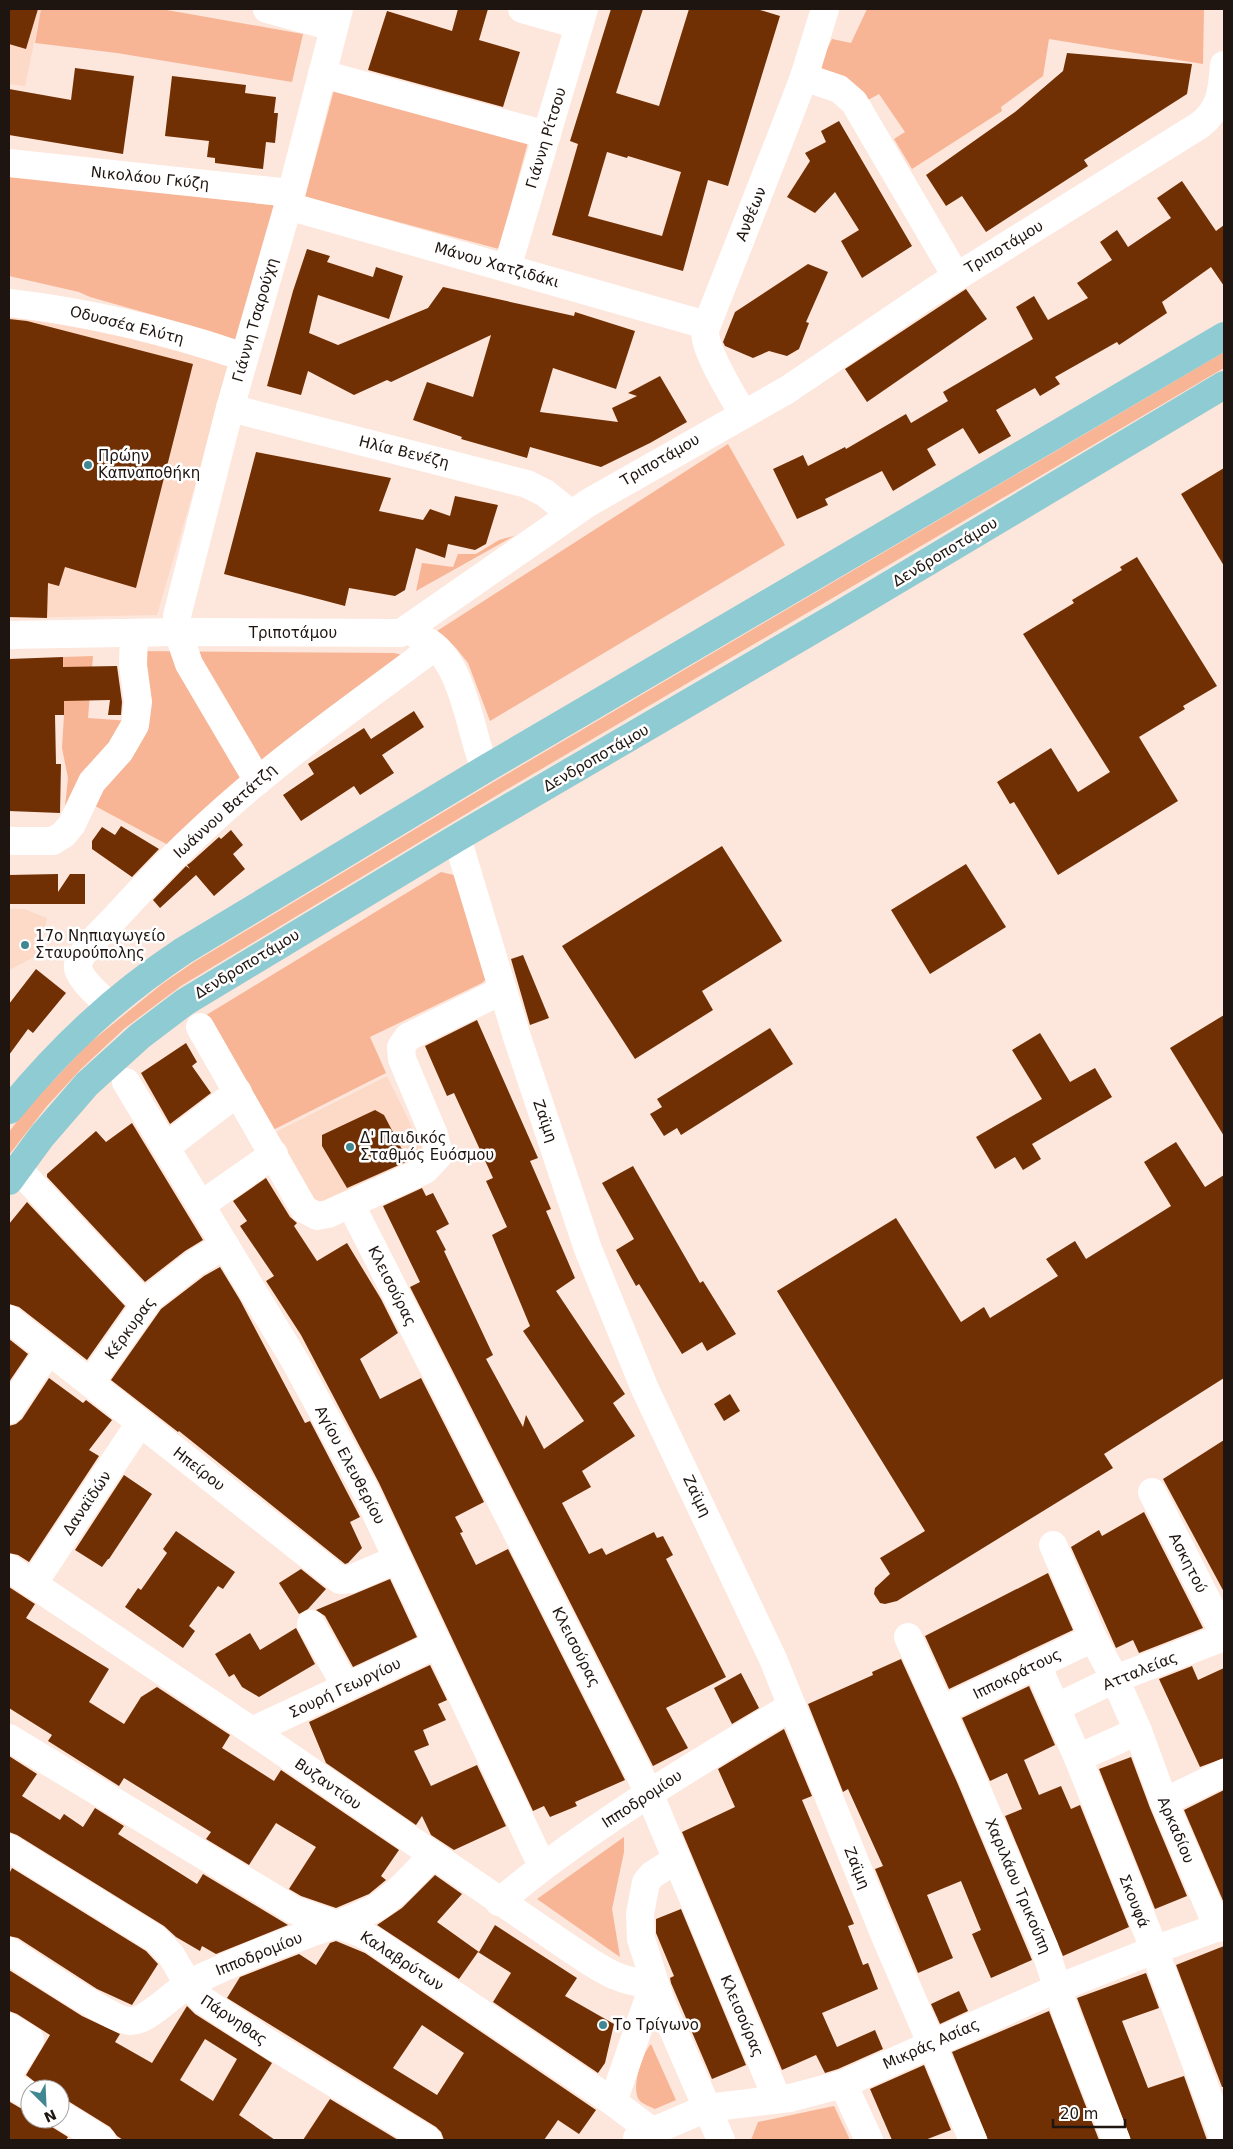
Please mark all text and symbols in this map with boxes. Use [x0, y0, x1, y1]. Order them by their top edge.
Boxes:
street label: Γιάννη Ρίτσου [522, 85, 570, 191]
street label: Νικολάου Γκύζη [90, 163, 210, 193]
street label: Ανθέων [732, 184, 770, 244]
street label: Τριποτάμου [961, 217, 1046, 278]
street label: Μάνου Χατζιδάκι [432, 239, 562, 291]
street label: Γιάννη Τσαρούχη [229, 256, 281, 384]
street label: Οδυσσέα Ελύτη [68, 302, 186, 348]
street label: Τριποτάμου [616, 430, 703, 490]
street label: Ηλία Βενέζη [357, 432, 451, 472]
place label: Πρώην Καπναποθήκη [98, 447, 200, 482]
marker: Πρώην Καπναποθήκη [82, 459, 94, 471]
street label: Δενδροποτάμου [889, 514, 1001, 590]
street label: Τριποτάμου [248, 624, 337, 642]
street label: Δενδροποτάμου [540, 720, 652, 796]
street label: Ιωάννου Βατάτζη [170, 760, 280, 862]
street label: Δενδροποτάμου [191, 926, 303, 1002]
place label: 17ο Νηπιαγωγείο Σταυρούπολης [35, 927, 165, 962]
marker: 17ο Νηπιαγωγείο Σταυρούπολης [19, 939, 31, 951]
street label: Ζαϊμη [529, 1097, 561, 1145]
place label: Δ' Παιδικός Σταθμός Ευόσμου [360, 1129, 494, 1164]
marker: Δ' Παιδικός Σταθμός Ευόσμου [344, 1141, 356, 1153]
street label: Κλεισούρας [364, 1243, 420, 1329]
street label: Κέρκυρας [101, 1293, 159, 1363]
street label: Αγίου Ελευθερίου [311, 1403, 389, 1527]
street label: Ηπείρου [169, 1443, 229, 1495]
street label: Δαναϊδών [59, 1467, 115, 1539]
street label: Ζαϊμη [679, 1472, 715, 1520]
street label: Ασκητού [1165, 1530, 1211, 1596]
street label: Κλεισούρας [548, 1604, 604, 1690]
street label: Ιπποκράτους [970, 1645, 1064, 1703]
street label: Ατταλείας [1100, 1648, 1180, 1694]
street label: Σουρή Γεωργίου [286, 1654, 404, 1722]
street label: Βυζαντίου [291, 1754, 365, 1814]
street label: Ιπποδρομίου [599, 1766, 685, 1832]
street label: Αρκαδίου [1154, 1794, 1198, 1866]
street label: Χαριλάου Τρικούπη [981, 1816, 1055, 1956]
street label: Ζαϊμη [840, 1844, 874, 1892]
street label: Σκουφά [1115, 1872, 1153, 1930]
street label: Καλαβρύτων [357, 1927, 447, 1995]
street label: Ιπποδρομίου [213, 1928, 305, 1980]
street label: Κλεισούρας [717, 1972, 767, 2060]
street label: Πάρνηθας [197, 1991, 271, 2049]
street label: Μικράς Ασίας [880, 2015, 982, 2073]
place label: Το Τρίγωνο [612, 2016, 699, 2034]
marker: Το Τρίγωνο [597, 2019, 609, 2031]
north arrow [20, 2079, 70, 2129]
scale bar [1053, 2096, 1126, 2128]
text: 20 m [1060, 2105, 1098, 2123]
text: N [42, 2106, 59, 2126]

